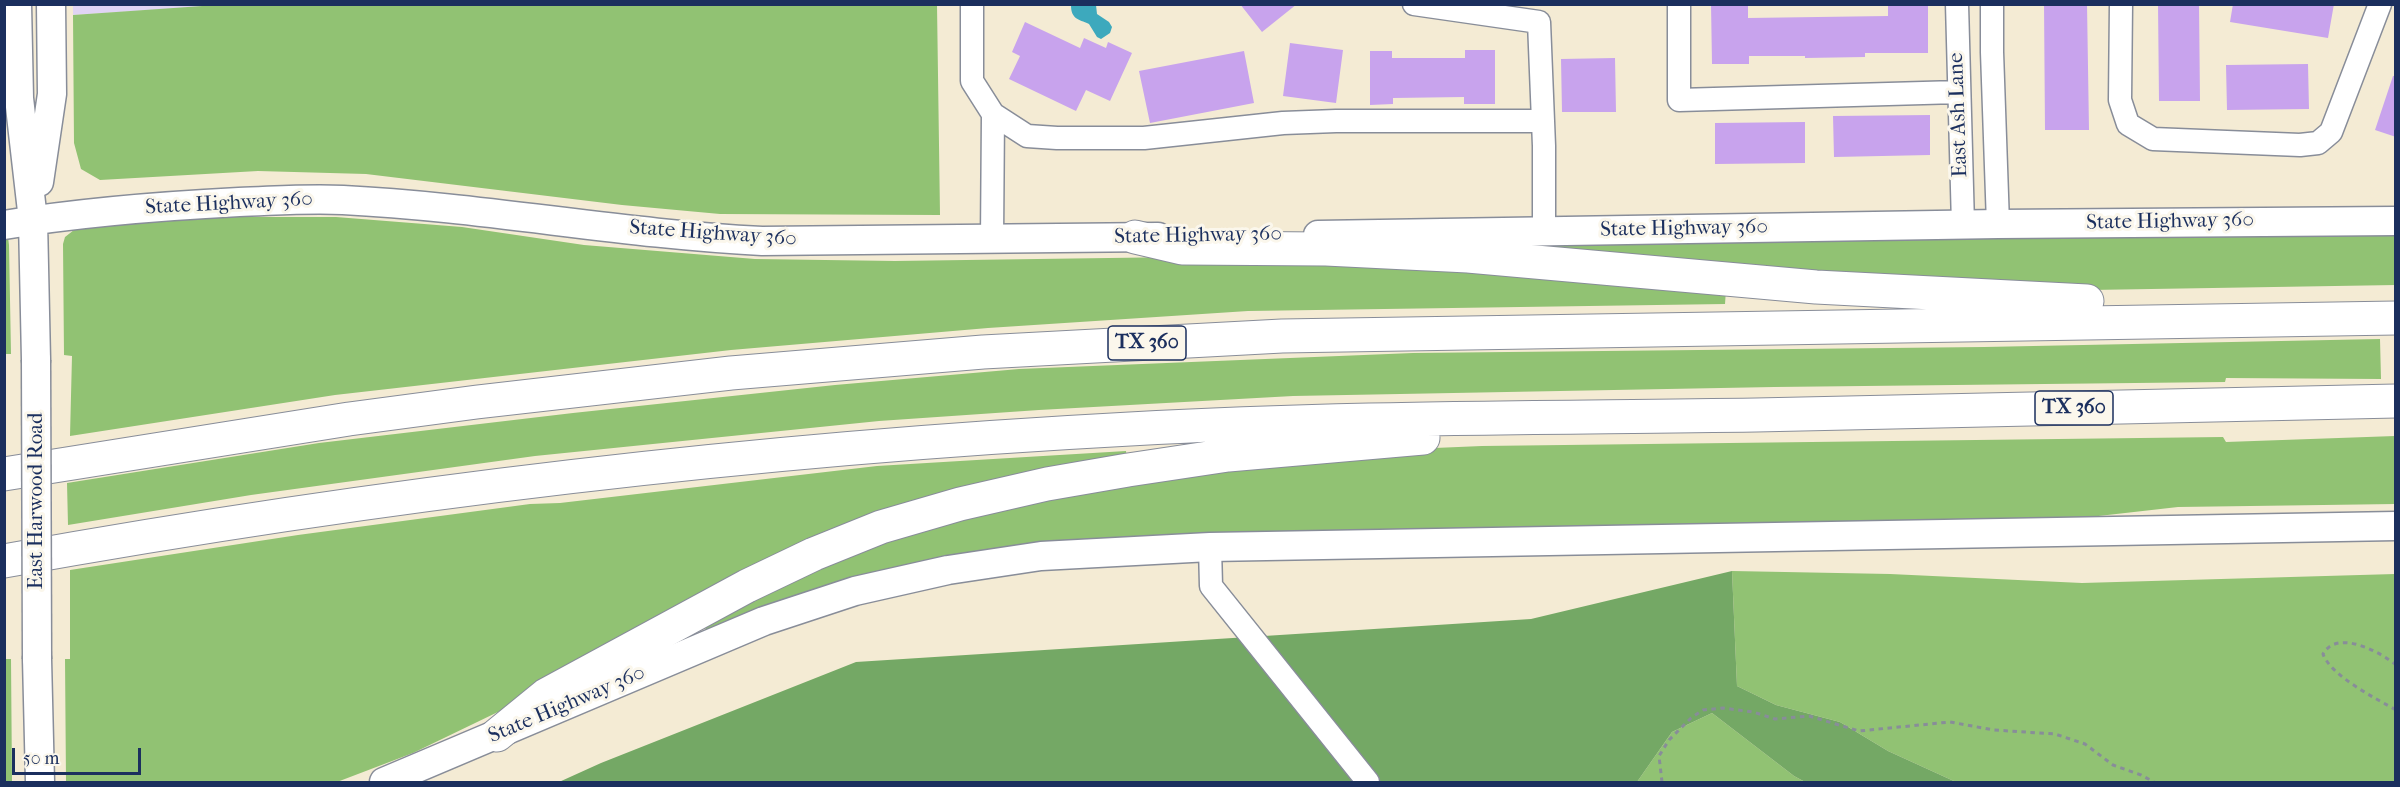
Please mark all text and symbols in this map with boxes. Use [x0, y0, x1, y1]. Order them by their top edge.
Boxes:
street label: East Ash Lane [1944, 52, 1974, 178]
street label: State Highway 360 [145, 187, 313, 221]
street label: State Highway 360 [2086, 208, 2254, 236]
street label: State Highway 360 [1600, 215, 1768, 243]
street label: State Highway 360 [628, 216, 798, 252]
street label: State Highway 360 [1114, 222, 1282, 250]
road number: TX 360 [1108, 326, 1186, 360]
road number: TX 360 [2035, 391, 2113, 425]
street label: East Harwood Road [24, 413, 50, 589]
street label: State Highway 360 [485, 661, 649, 749]
scale bar [15, 736, 144, 774]
text: 50 m [23, 748, 59, 769]

